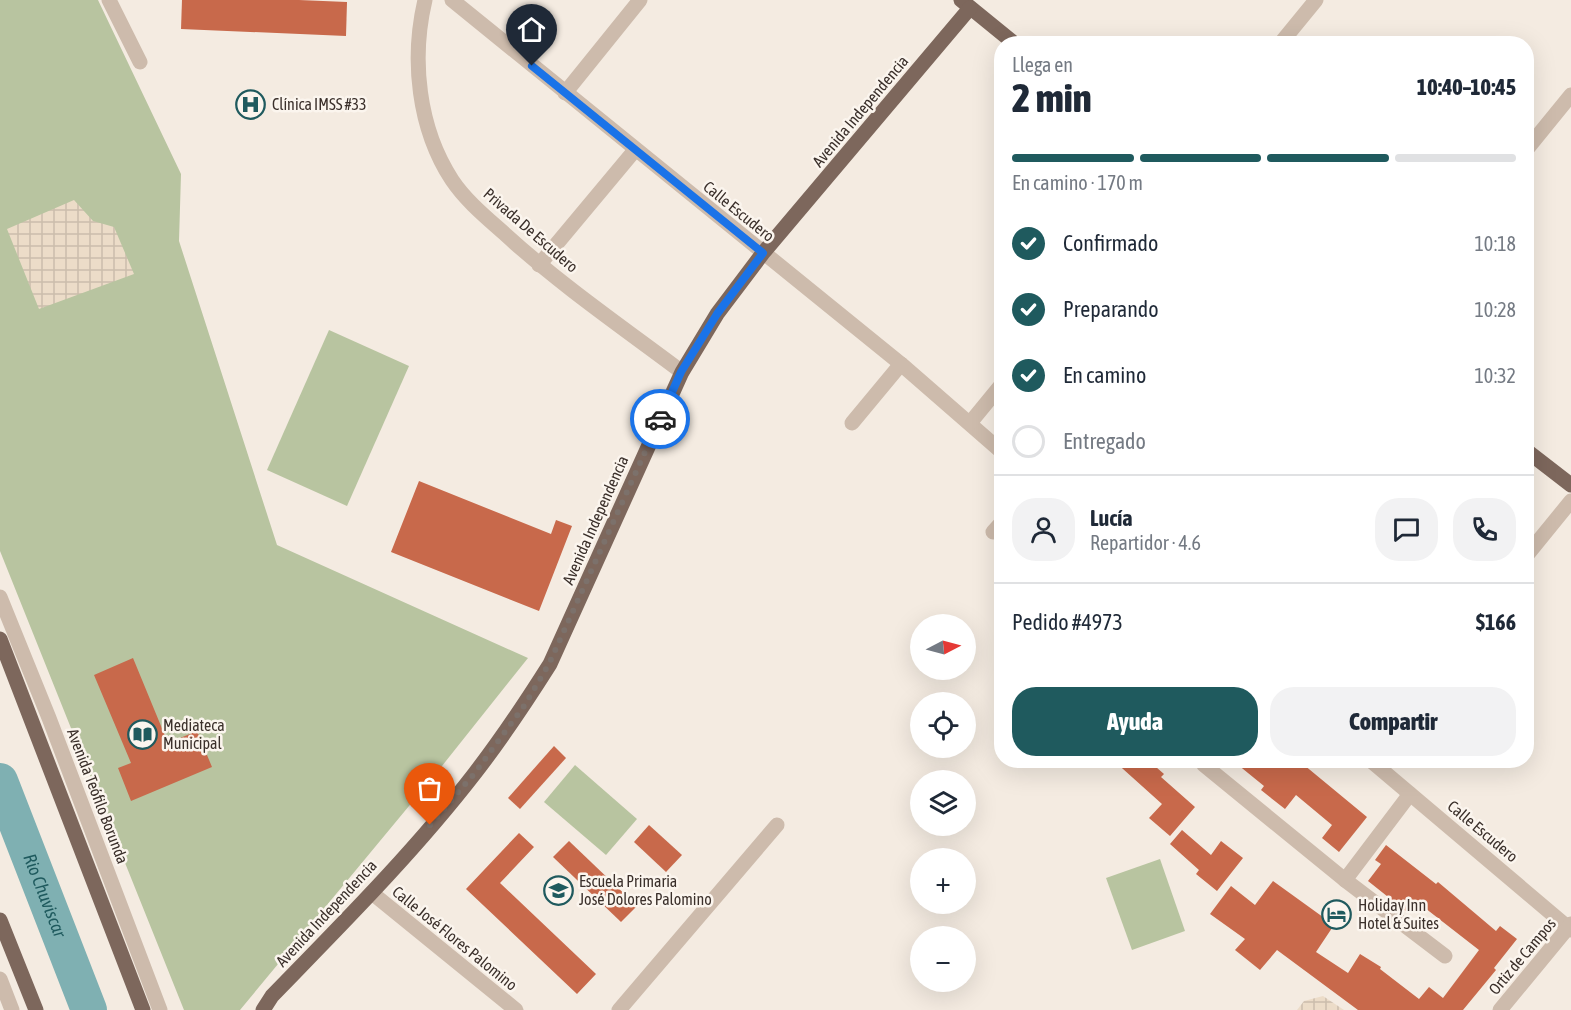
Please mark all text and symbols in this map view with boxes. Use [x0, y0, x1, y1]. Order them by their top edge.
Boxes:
pin [506, 4, 557, 66]
icon: home [515, 13, 548, 46]
street label: Avenida Independencia [808, 52, 912, 171]
text: Llega en [1012, 53, 1073, 76]
text: 10:40–10:45 [1417, 74, 1516, 100]
text: 2 min [1012, 76, 1092, 120]
hospital icon: Clínica IMSS #33 [235, 88, 267, 120]
place label: Clínica IMSS #33 [272, 95, 367, 113]
text: En camino · 170 m [1012, 171, 1143, 194]
street label: Calle Escudero [700, 177, 778, 245]
street label: Privada De Escudero [480, 184, 582, 276]
icon: check [1012, 227, 1045, 260]
text: Confirmado [1063, 230, 1158, 256]
text: 10:18 [1474, 232, 1516, 255]
icon: check [1012, 293, 1045, 326]
text: Preparando [1063, 296, 1159, 322]
text: 10:28 [1474, 298, 1516, 321]
icon: check [1012, 359, 1045, 392]
text: En camino [1063, 362, 1146, 388]
text: 10:32 [1474, 364, 1516, 387]
courier [630, 389, 690, 449]
icon: car [644, 403, 677, 436]
text: Entregado [1063, 428, 1146, 454]
street label: Avenida Independencia [558, 453, 632, 588]
button: person [1012, 498, 1075, 561]
button: chat [1375, 498, 1438, 561]
button: phone [1453, 498, 1516, 561]
text: Lucía [1090, 505, 1133, 531]
text: Repartidor · 4.6 [1090, 531, 1201, 554]
text: Pedido #4973 [1012, 609, 1123, 635]
text: $166 [1476, 609, 1516, 635]
north arrow [910, 614, 976, 680]
map controls [910, 614, 976, 992]
button: Ayuda [1012, 687, 1258, 756]
button: Compartir [1270, 687, 1516, 756]
button: locate [910, 692, 976, 758]
place label: Mediateca Municipal [163, 716, 225, 753]
library icon: Mediateca Municipal [126, 718, 158, 750]
street label: Avenida Teófilo Borunda [64, 726, 132, 866]
pin [404, 763, 455, 825]
button: layers [910, 770, 976, 836]
icon: bag [413, 772, 446, 805]
street label: Calle Escudero [1444, 797, 1522, 865]
button: + [910, 848, 976, 914]
water label: Rio Chuviscar [19, 851, 71, 941]
street label: Avenida Independencia [272, 856, 381, 971]
place label: Escuela Primaria José Dolores Palomino [579, 872, 712, 908]
school or university icon: Escuela Primaria José Dolores Palomino [542, 874, 574, 906]
street label: Calle José Flores Palomino [389, 882, 521, 994]
place label: Holiday Inn Hotel & Suites [1358, 896, 1439, 932]
hotel icon: Holiday Inn Hotel & Suites [1321, 898, 1353, 930]
street label: Ortiz de Campos [1485, 914, 1560, 998]
button: − [910, 926, 976, 992]

